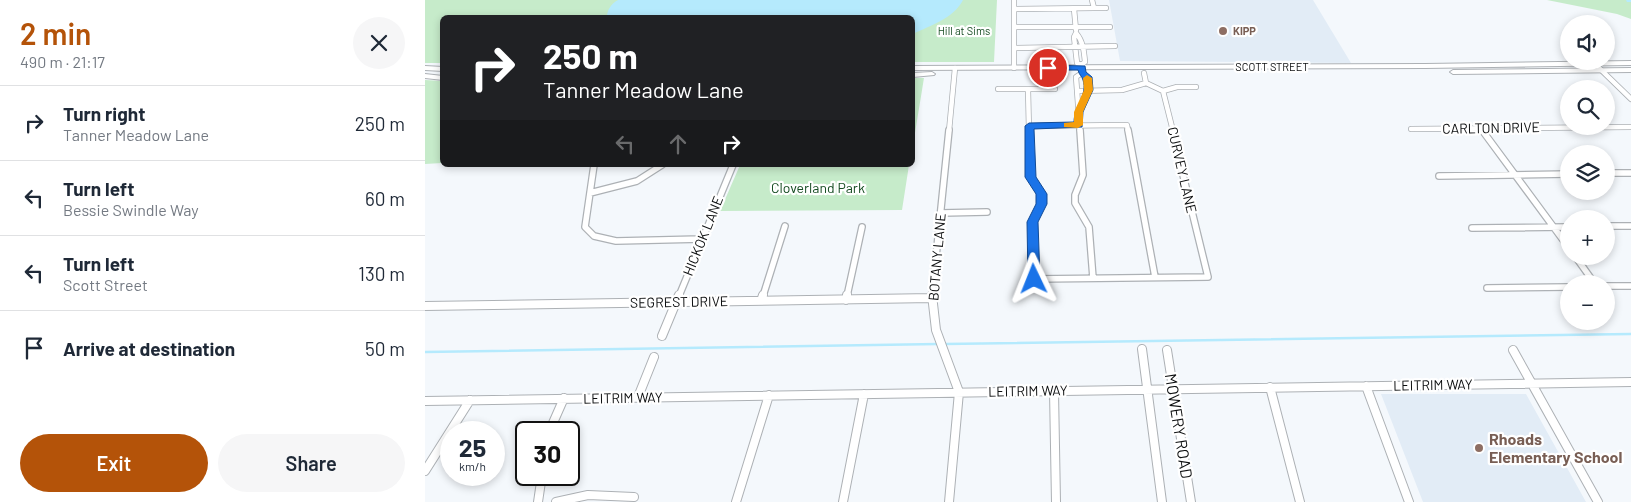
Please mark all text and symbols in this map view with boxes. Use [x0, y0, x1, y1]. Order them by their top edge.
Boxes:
text: 2 min [20, 15, 91, 51]
map controls [1560, 15, 1615, 330]
button: sound [1560, 15, 1615, 70]
button: close [353, 17, 405, 69]
park label: Hill at Sims [938, 24, 990, 37]
place label: KIPP [1233, 24, 1256, 37]
marker: KIPP [1217, 25, 1229, 37]
text: 250 m [543, 34, 638, 76]
icon: right [460, 35, 525, 100]
pin [1027, 47, 1069, 89]
text: 490 m · 21:17 [20, 52, 105, 71]
icon: arrive [1034, 54, 1062, 82]
street label: SCOTT STREET [1235, 60, 1309, 73]
text: Tanner Meadow Lane [543, 76, 744, 102]
button: search [1560, 80, 1615, 135]
text: Turn right [63, 102, 145, 125]
icon: right [20, 109, 48, 137]
text: 250 m [355, 112, 405, 135]
street label: CARLTON DRIVE [1442, 118, 1540, 137]
text: Tanner Meadow Lane [63, 125, 209, 144]
street label: CURVEY LANE [1164, 125, 1201, 215]
icon: left [611, 130, 639, 158]
icon: ahead [664, 130, 692, 158]
icon: right [717, 130, 745, 158]
button: layers [1560, 145, 1615, 200]
text: Turn left [63, 177, 134, 200]
park label: Cloverland Park [771, 179, 865, 196]
icon: left [20, 184, 48, 212]
text: 60 m [365, 187, 405, 210]
street label: HICKOK LANE [679, 193, 726, 278]
text: Bessie Swindle Way [63, 200, 199, 219]
button: + [1560, 210, 1615, 265]
street label: BOTANY LANE [924, 212, 949, 302]
text: Turn left [63, 252, 134, 275]
position arrow [1007, 252, 1059, 304]
icon: left [20, 259, 48, 287]
text: 130 m [358, 262, 405, 285]
text: Scott Street [63, 275, 148, 294]
button: − [1560, 275, 1615, 330]
street label: SEGREST DRIVE [630, 292, 728, 311]
icon: arrive [20, 334, 48, 362]
text: Arrive at destination [63, 337, 235, 360]
text: 50 m [365, 337, 405, 360]
street label: MOWERY ROAD [1162, 372, 1197, 480]
street label: LEITRIM WAY [1393, 375, 1473, 394]
street label: LEITRIM WAY [988, 381, 1068, 400]
street label: LEITRIM WAY [583, 388, 663, 407]
speed limit sign: 30 [515, 421, 580, 486]
place label: Rhoads Elementary School [1489, 429, 1623, 466]
text: 25 [459, 432, 486, 462]
button: Exit [20, 434, 208, 492]
button: Share [218, 434, 405, 492]
marker: Rhoads Elementary School [1473, 442, 1485, 454]
text: km/h [459, 459, 486, 473]

